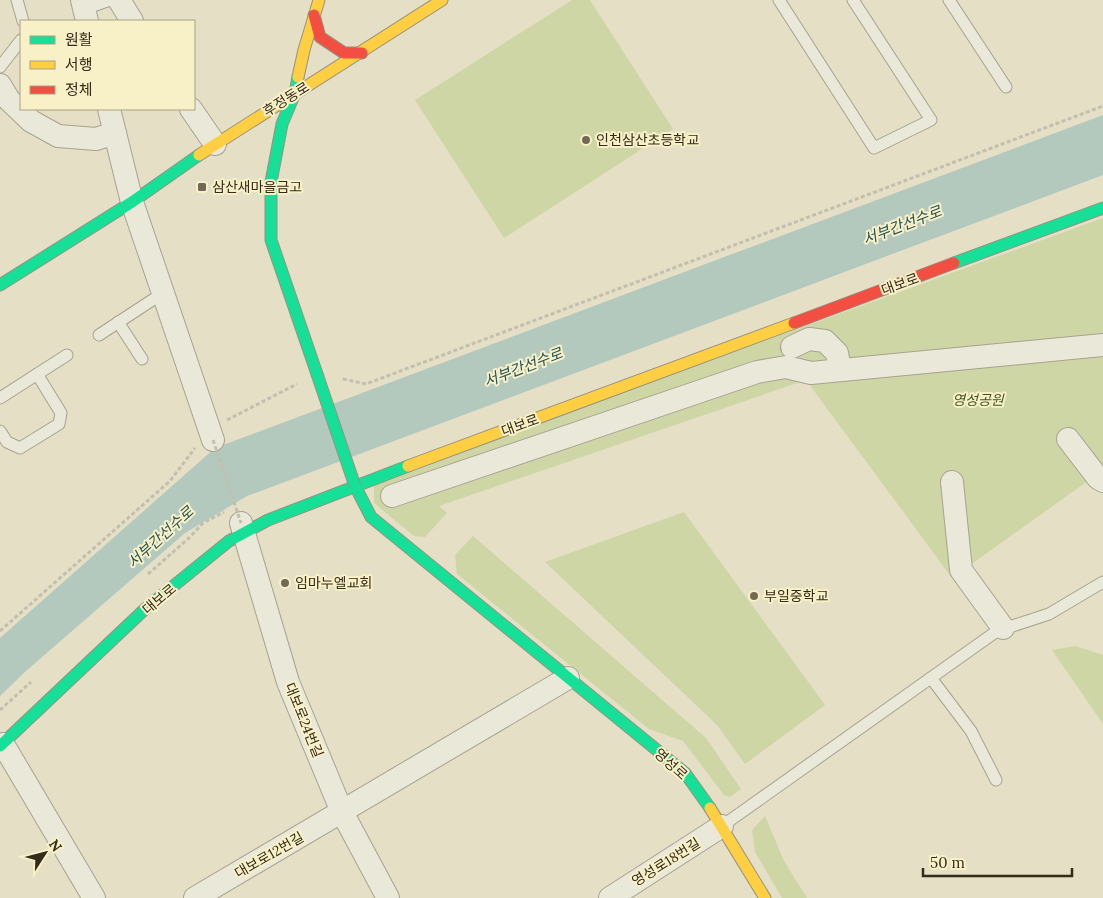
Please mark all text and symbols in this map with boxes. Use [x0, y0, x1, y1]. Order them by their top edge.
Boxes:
legend [20, 20, 195, 110]
text: 원활 [65, 30, 93, 49]
text: 서행 [65, 55, 93, 74]
street label: 후정동로 [259, 78, 313, 120]
text: 정체 [65, 80, 93, 99]
place label: 인천삼산초등학교 [596, 131, 699, 149]
marker: 인천삼산초등학교 [580, 134, 592, 146]
place label: 삼산새마을금고 [212, 178, 302, 196]
marker: 삼산새마을금고 [196, 181, 208, 193]
water label: 서부간선수로 [860, 201, 945, 249]
street label: 대보로 [879, 269, 921, 299]
water label: 서부간선수로 [481, 343, 566, 391]
park label: 영성공원 [952, 391, 1005, 409]
street label: 대보로 [499, 410, 541, 440]
water label: 서부간선수로 [123, 501, 198, 572]
place label: 임마누엘교회 [295, 574, 372, 592]
marker: 임마누엘교회 [279, 577, 291, 589]
street label: 대보로 [138, 580, 180, 618]
place label: 부일중학교 [764, 587, 829, 605]
marker: 부일중학교 [748, 590, 760, 602]
street label: 대보로24번길 [281, 680, 327, 760]
street label: 영성로 [651, 744, 691, 784]
north arrow [20, 828, 70, 878]
street label: 대보로12번길 [231, 828, 307, 882]
street label: 영성로18번길 [628, 834, 704, 890]
text: N [45, 836, 66, 855]
scale bar [923, 846, 1072, 878]
text: 50 m [930, 853, 965, 872]

